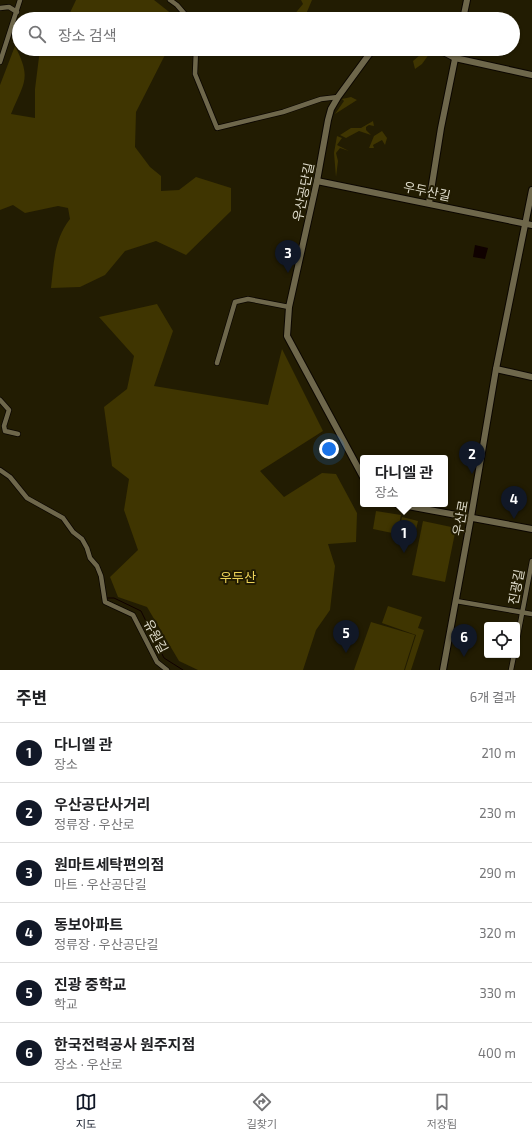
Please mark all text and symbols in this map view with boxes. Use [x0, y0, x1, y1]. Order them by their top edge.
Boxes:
search box [12, 12, 520, 56]
icon: search [26, 23, 48, 45]
text: 장소 검색 [58, 26, 117, 44]
street label: 우산공단길 [289, 161, 317, 223]
street label: 우두산길 [402, 178, 452, 204]
pin: 3 [275, 240, 301, 273]
your location [319, 439, 339, 459]
pin: 2 [459, 441, 485, 474]
popup [360, 455, 448, 507]
text: 다니엘 관 [375, 463, 433, 481]
text: 장소 [375, 484, 399, 500]
pin: 4 [501, 486, 527, 519]
street label: 우산로 [449, 499, 471, 537]
pin: 1 [391, 520, 417, 553]
street label: 진광길 [505, 568, 527, 606]
park label: 우두산 [220, 569, 256, 585]
street label: 유원길 [141, 616, 171, 656]
pin: 5 [333, 620, 359, 653]
map controls [484, 622, 520, 658]
button: locate [484, 622, 520, 658]
pin: 6 [451, 624, 477, 657]
text: 주변 [16, 687, 47, 707]
text: 6개 결과 [470, 689, 516, 705]
text: 다니엘 관 [54, 735, 112, 753]
text: 1 [26, 745, 32, 761]
text: 210 m [481, 745, 516, 761]
text: 장소 [54, 756, 78, 772]
text: 우산공단사거리 [54, 795, 151, 813]
text: 2 [25, 805, 33, 821]
text: 230 m [479, 805, 516, 821]
text: 정류장 · 우산로 [54, 816, 135, 832]
text: 원마트세탁편의점 [54, 855, 164, 873]
text: 3 [25, 865, 33, 881]
text: 290 m [479, 865, 516, 881]
text: 마트 · 우산공단길 [54, 876, 147, 892]
text: 동보아파트 [54, 915, 123, 933]
text: 4 [25, 925, 33, 941]
text: 320 m [479, 925, 516, 941]
text: 정류장 · 우산공단길 [54, 936, 159, 952]
text: 진광 중학교 [54, 975, 126, 993]
text: 5 [25, 985, 33, 1001]
text: 330 m [479, 985, 516, 1001]
text: 학교 [54, 996, 78, 1012]
text: 한국전력공사 원주지점 [54, 1035, 195, 1053]
text: 6 [25, 1045, 33, 1061]
text: 400 m [478, 1045, 516, 1061]
text: 장소 · 우산로 [54, 1056, 123, 1072]
tab: 지도 [75, 1091, 97, 1131]
tab: 길찾기 [247, 1091, 277, 1131]
tab: 저장됨 [427, 1091, 457, 1131]

